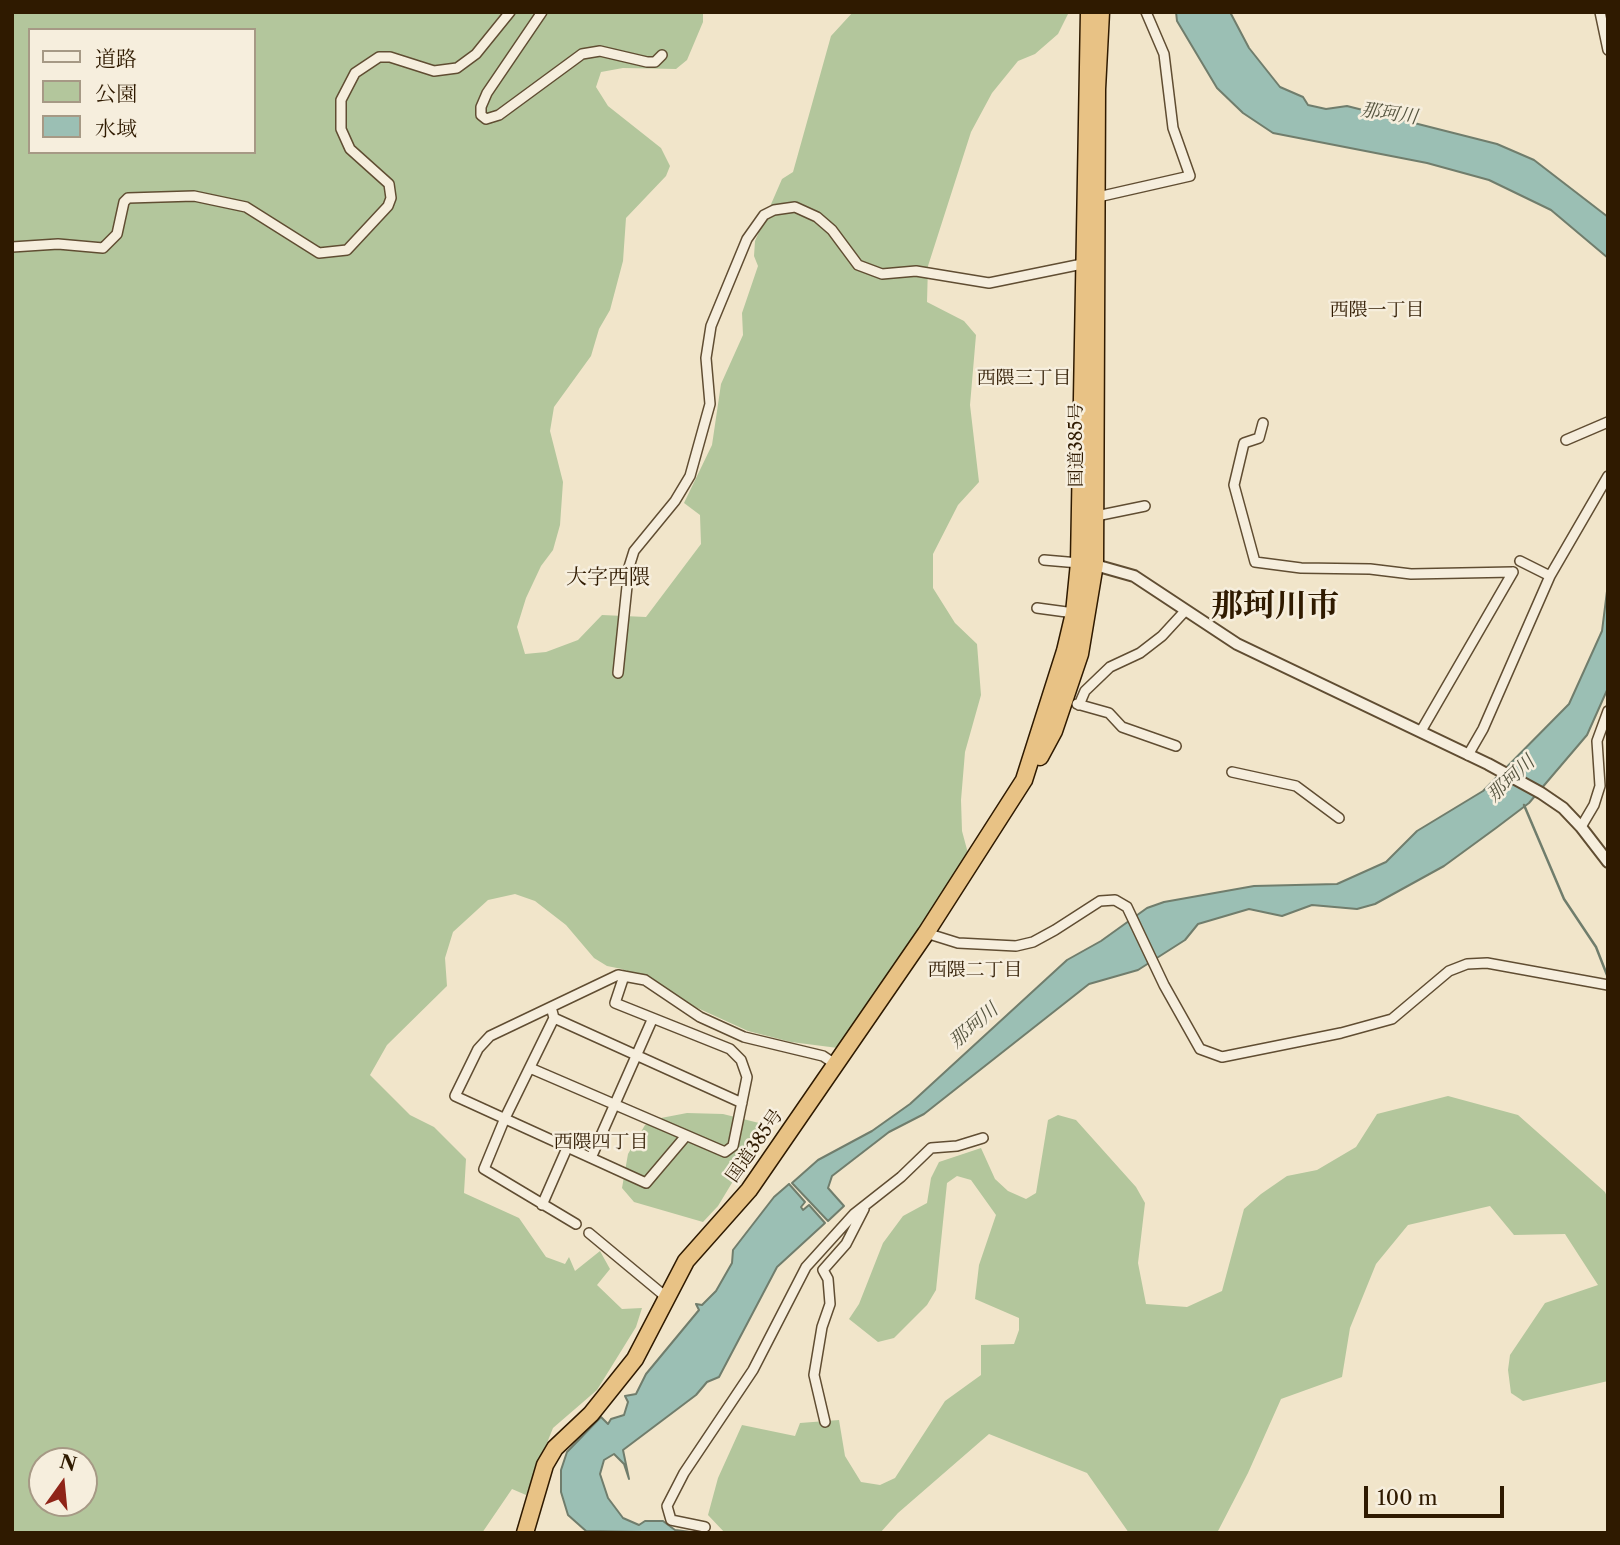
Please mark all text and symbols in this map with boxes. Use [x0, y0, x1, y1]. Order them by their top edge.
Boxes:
legend [28, 28, 256, 154]
text: 道路 [95, 46, 137, 71]
text: 公園 [95, 81, 137, 106]
water label: 那珂川 [1359, 99, 1419, 129]
text: 水域 [95, 116, 137, 141]
district label: 西隈一丁目 [1330, 300, 1424, 322]
district label: 西隈三丁目 [977, 368, 1071, 390]
street label: 国道385号 [1066, 403, 1088, 487]
district label: 大字西隈 [566, 565, 650, 591]
district label: 那珂川市 [1211, 588, 1339, 626]
water label: 那珂川 [1482, 751, 1540, 807]
district label: 西隈二丁目 [928, 960, 1022, 982]
water label: 那珂川 [945, 999, 1003, 1053]
street label: 国道385号 [722, 1105, 788, 1187]
district label: 西隈四丁目 [554, 1132, 648, 1154]
north arrow [28, 1447, 98, 1517]
text: N [57, 1450, 79, 1476]
scale bar [1368, 1472, 1508, 1516]
text: 100 m [1377, 1485, 1438, 1510]

